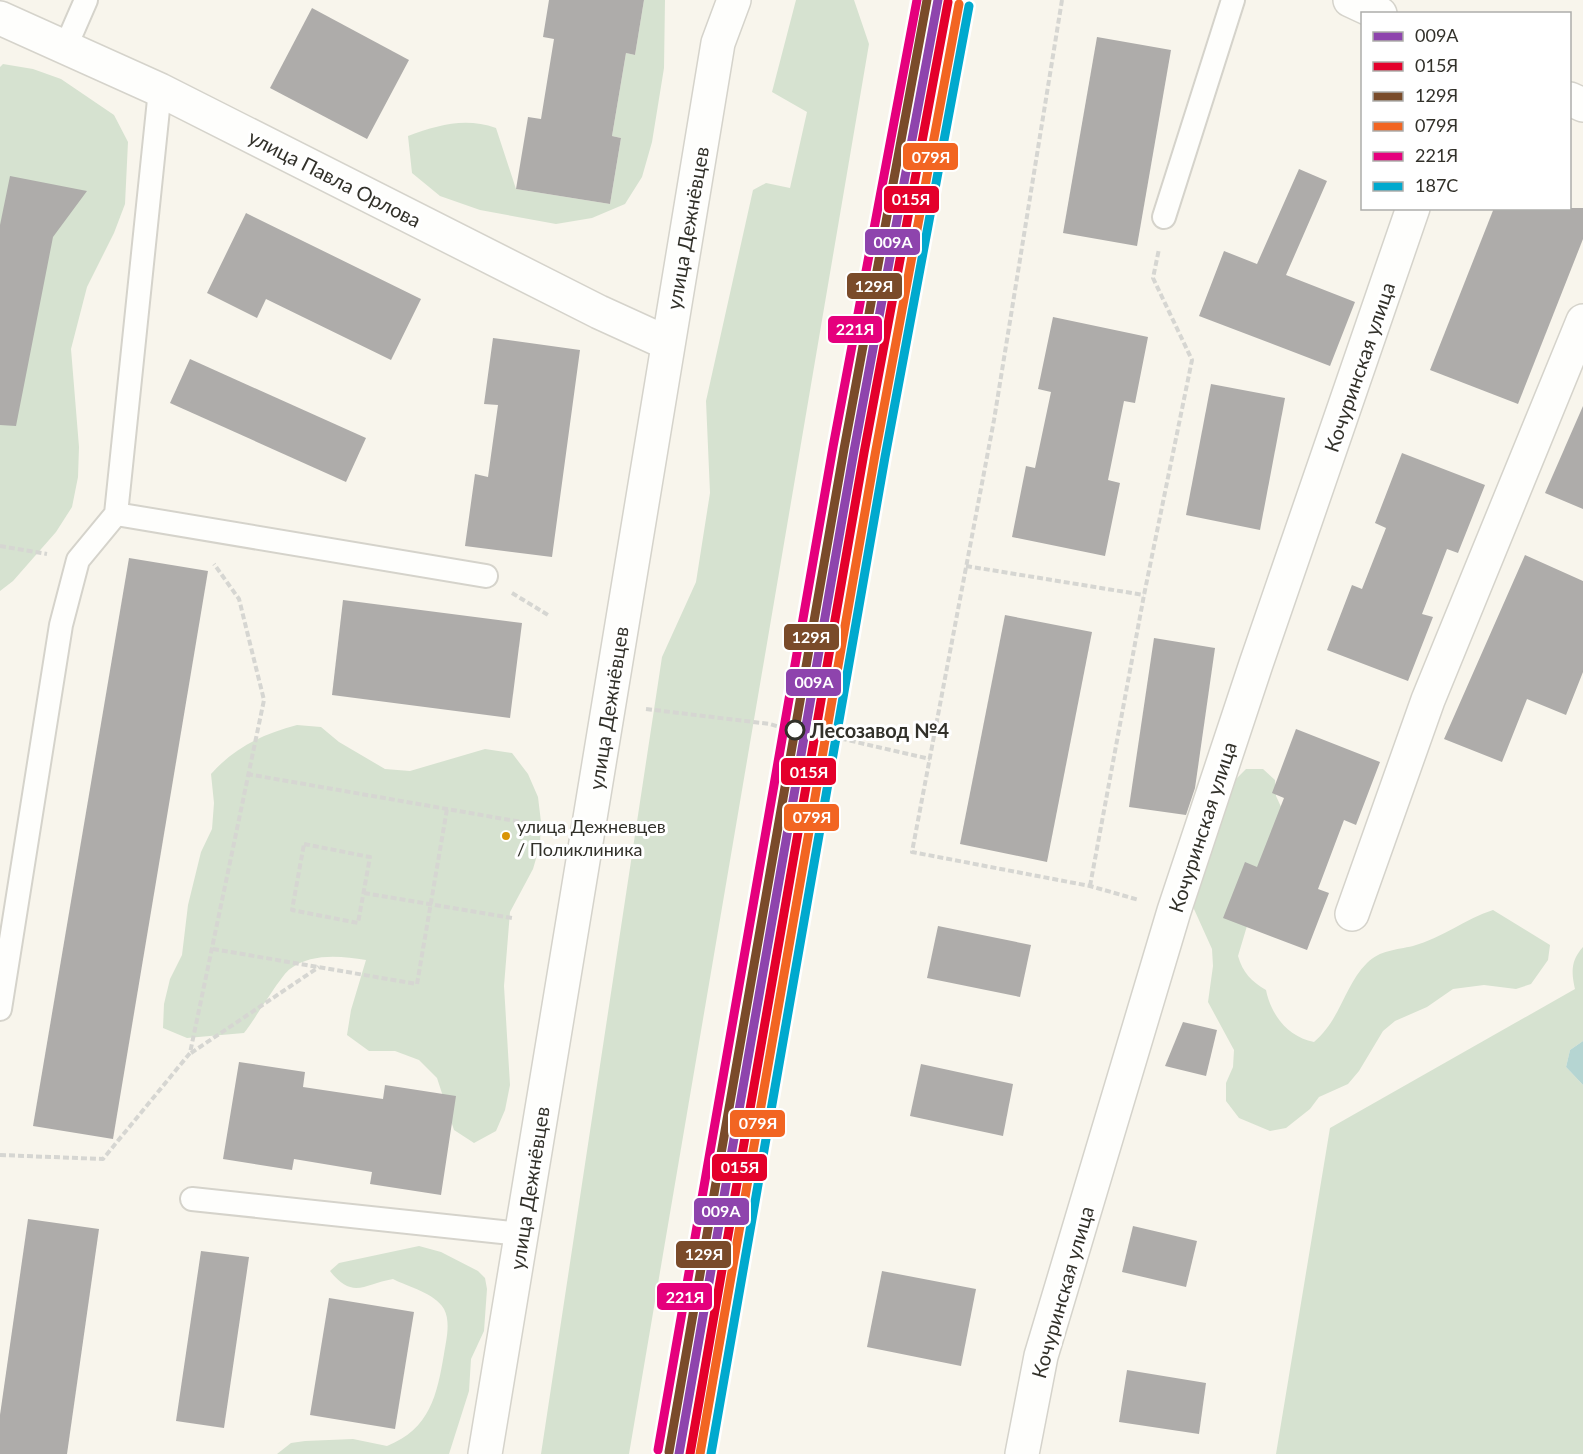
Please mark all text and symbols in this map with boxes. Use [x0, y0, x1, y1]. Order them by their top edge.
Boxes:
legend [1361, 12, 1571, 210]
text: 009А [1415, 24, 1459, 46]
text: 015Я [1415, 54, 1458, 76]
text: 129Я [1415, 84, 1458, 106]
text: 079Я [1415, 114, 1458, 136]
street label: улица Павла Орлова [245, 124, 425, 232]
line badge: 079Я [902, 142, 959, 171]
street label: улица Дежнёвцев [661, 144, 713, 311]
text: 221Я [1415, 144, 1458, 166]
text: 079Я [912, 147, 950, 166]
text: 187С [1415, 174, 1458, 196]
line badge: 015Я [883, 185, 940, 214]
text: 015Я [892, 189, 930, 208]
line badge: 009А [864, 228, 921, 256]
text: 009А [874, 232, 913, 251]
line badge: 129Я [846, 272, 903, 300]
text: 129Я [855, 276, 893, 295]
street label: Кочуринская улица [1319, 279, 1399, 455]
line badge: 221Я [827, 315, 883, 344]
text: 221Я [836, 319, 874, 338]
line badge: 129Я [783, 623, 840, 651]
street label: улица Дежнёвцев [583, 624, 633, 792]
text: 129Я [792, 627, 830, 646]
line badge: 009А [785, 668, 842, 697]
text: 009А [795, 672, 834, 691]
place label: Лесозавод №4 [809, 718, 949, 742]
marker: Лесозавод №4 [785, 720, 805, 740]
street label: Кочуринская улица [1163, 739, 1241, 915]
line badge: 015Я [780, 757, 837, 786]
text: 015Я [790, 762, 828, 781]
line badge: 079Я [783, 803, 840, 832]
text: 079Я [793, 807, 831, 826]
place label: улица Дежневцев / Поликлиника [517, 815, 666, 860]
marker: улица Дежневцев / Поликлиника [500, 830, 512, 842]
street label: улица Дежнёвцев [504, 1104, 554, 1272]
line badge: 079Я [729, 1109, 786, 1138]
text: 079Я [739, 1113, 777, 1132]
line badge: 015Я [711, 1153, 768, 1182]
text: 015Я [721, 1157, 759, 1176]
line badge: 009А [693, 1197, 750, 1226]
text: 009А [702, 1201, 741, 1220]
street label: Кочуринская улица [1026, 1203, 1098, 1381]
line badge: 129Я [675, 1240, 732, 1269]
text: 129Я [685, 1244, 723, 1263]
line badge: 221Я [656, 1282, 713, 1311]
text: 221Я [666, 1287, 704, 1306]

